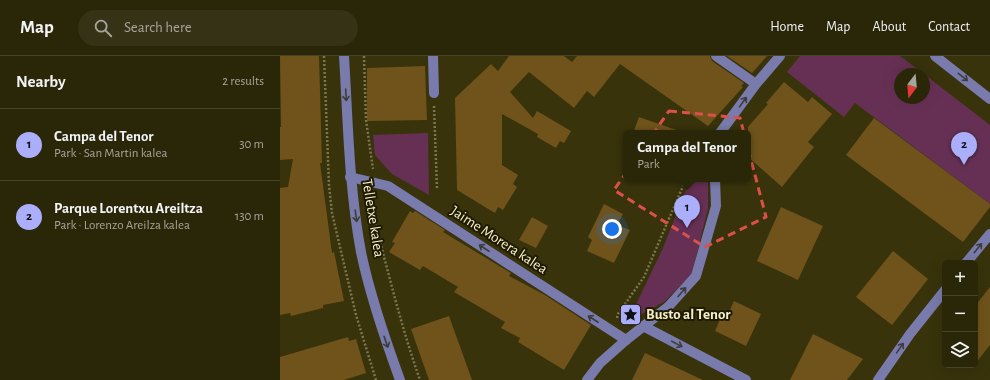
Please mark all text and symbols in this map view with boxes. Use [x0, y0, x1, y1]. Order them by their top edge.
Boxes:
search box [78, 10, 358, 46]
icon: search [92, 17, 114, 39]
text: Map [20, 18, 54, 37]
text: Search here [124, 20, 192, 35]
text: Home [770, 20, 804, 34]
text: Map [826, 20, 850, 34]
text: About [872, 20, 906, 34]
text: Contact [928, 20, 970, 34]
north arrow [894, 68, 930, 104]
text: Nearby [16, 73, 66, 90]
one-way arrow [957, 73, 968, 82]
text: 2 results [222, 75, 264, 88]
one-way arrow [343, 88, 350, 101]
one-way arrow [739, 96, 747, 107]
text: Campa del Tenor [54, 129, 154, 144]
popup [623, 130, 751, 182]
pin: 2 [951, 132, 977, 165]
text: 1 [27, 138, 31, 151]
text: 30 m [239, 138, 264, 151]
text: Campa del Tenor [637, 140, 737, 155]
text: Park · San Martin kalea [54, 147, 168, 160]
text: Park [637, 158, 660, 171]
street label: Telletxe kalea [359, 178, 387, 258]
pin: 1 [674, 195, 700, 228]
text: Parque Lorentxu Areiltza [54, 201, 203, 216]
street label: Jaime Morera kalea [448, 203, 550, 277]
one-way arrow [352, 209, 360, 222]
text: 2 [26, 210, 32, 223]
text: 130 m [235, 210, 264, 223]
text: Park · Lorenzo Areilza kalea [54, 219, 190, 232]
your location [602, 219, 622, 239]
one-way arrow [974, 243, 983, 254]
one-way arrow [479, 244, 490, 252]
map controls [942, 260, 978, 368]
button: + [942, 260, 978, 296]
one-way arrow [678, 286, 687, 297]
button: − [942, 296, 978, 332]
place icon: Busto al Tenor [618, 301, 644, 327]
place label: Busto al Tenor [646, 307, 731, 322]
one-way arrow [588, 315, 599, 323]
button: layers [942, 332, 978, 368]
one-way arrow [383, 335, 390, 348]
one-way arrow [671, 341, 683, 348]
one-way arrow [896, 343, 904, 354]

